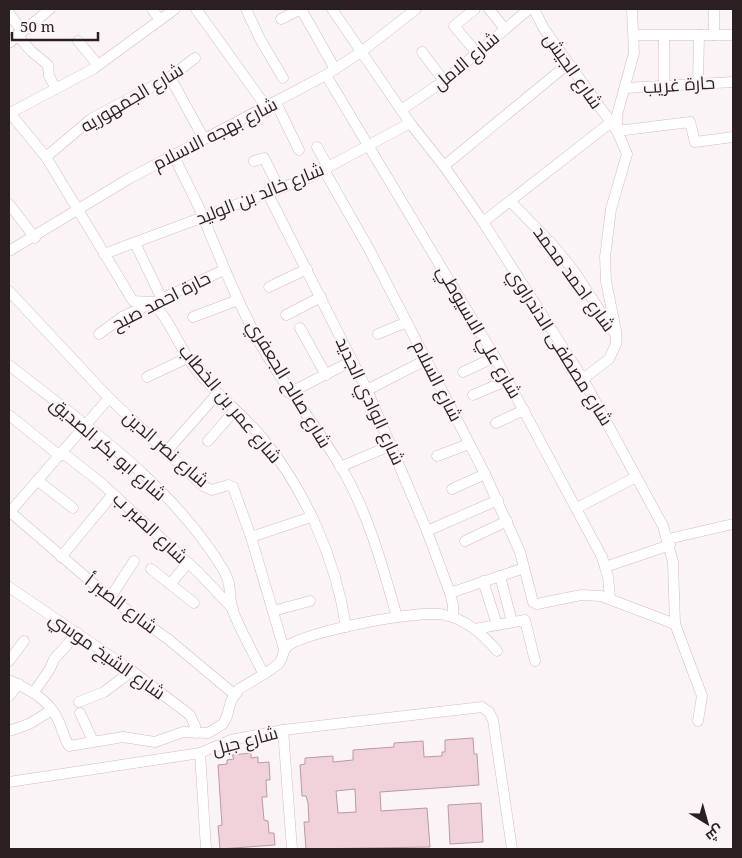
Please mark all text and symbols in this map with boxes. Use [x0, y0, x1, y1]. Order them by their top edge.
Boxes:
scale bar [12, 10, 99, 42]
text: 50 m [20, 16, 55, 36]
street label: شارع الامل [427, 25, 504, 96]
street label: شارع الجيش [538, 28, 609, 114]
street label: شارع الجمهوريه [76, 57, 188, 138]
street label: حارة غريب [642, 70, 716, 98]
street label: شارع بهجه الاسلام [148, 91, 281, 176]
street label: شارع خالد بن الوليد [192, 156, 328, 231]
street label: شارع احمد محمد [528, 221, 621, 337]
street label: شارع علي الاسيوطي [429, 260, 528, 404]
street label: شارع مصطفى الدندراوي [500, 263, 619, 431]
street label: حارة احمد صبح [107, 265, 215, 336]
street label: شارع صالح الجعفري [239, 315, 338, 454]
street label: شارع الوادي الجديد [328, 333, 411, 470]
street label: شارع السلام [406, 336, 469, 426]
street label: شارع عمر بن الخطاب [173, 339, 288, 468]
street label: شارع ابو بكر الصديق [45, 391, 172, 506]
street label: شارع نصر الدين [118, 404, 215, 493]
street label: شارع الصبر ب [107, 486, 193, 569]
street label: شارع الصبر أ [80, 568, 163, 639]
street label: شارع الشيخ موسي [43, 606, 171, 706]
street label: شارع جبل [209, 720, 281, 761]
north arrow [682, 798, 732, 848]
text: ش [702, 821, 728, 847]

